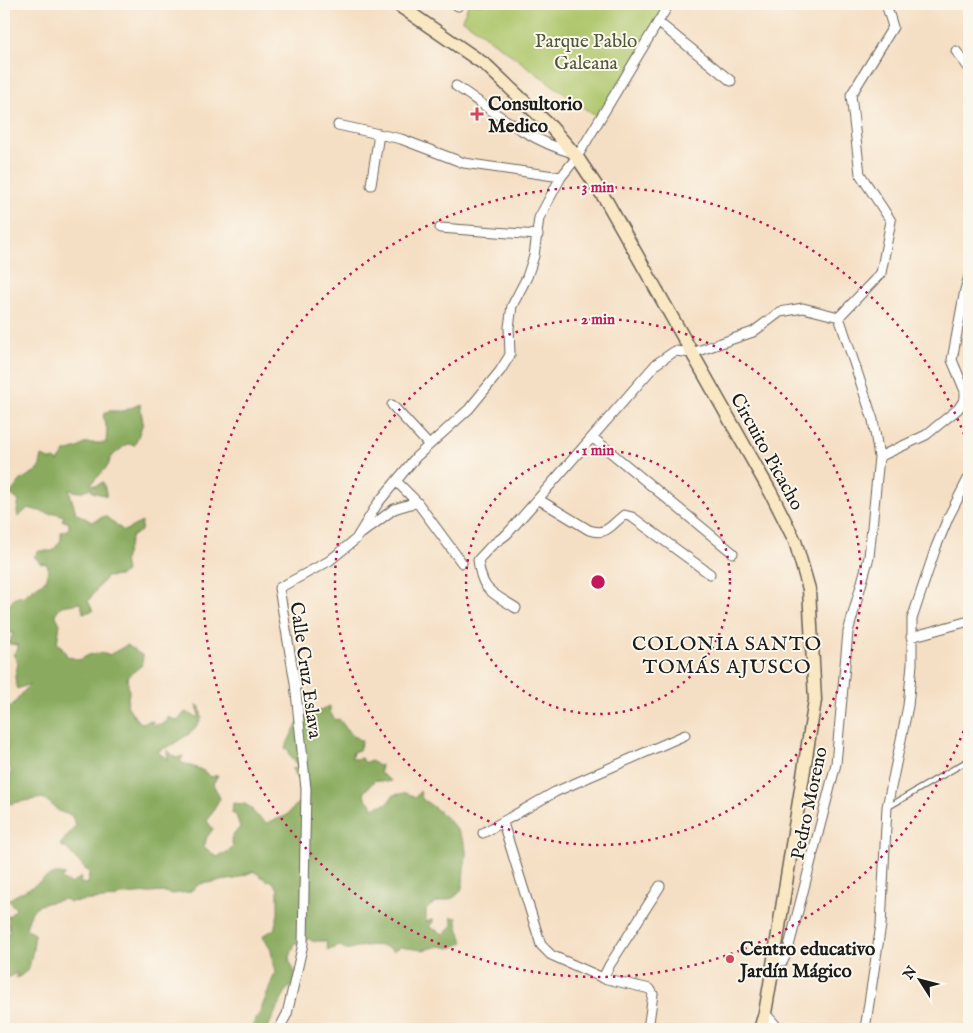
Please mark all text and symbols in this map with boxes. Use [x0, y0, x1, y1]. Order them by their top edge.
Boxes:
park label: Parque Pablo Galeana [535, 30, 637, 76]
place label: Consultorio Medico [488, 93, 582, 139]
marker: Consultorio Medico [470, 107, 484, 121]
text: 3 min [582, 178, 614, 197]
text: 2 min [581, 310, 615, 329]
street label: Circuito Picacho [724, 389, 808, 515]
text: 1 min [582, 441, 614, 460]
centre of rings [589, 573, 607, 591]
street label: Calle Cruz Eslava [284, 600, 327, 741]
district label: COLONIA SANTO TOMÁS AJUSCO [632, 632, 822, 680]
street label: Pedro Moreno [786, 745, 834, 862]
place label: Centro educativo Jardín Mágico [737, 938, 875, 984]
marker: Centro educativo Jardín Mágico [724, 953, 736, 965]
north arrow [896, 956, 946, 1006]
text: N [899, 963, 921, 984]

